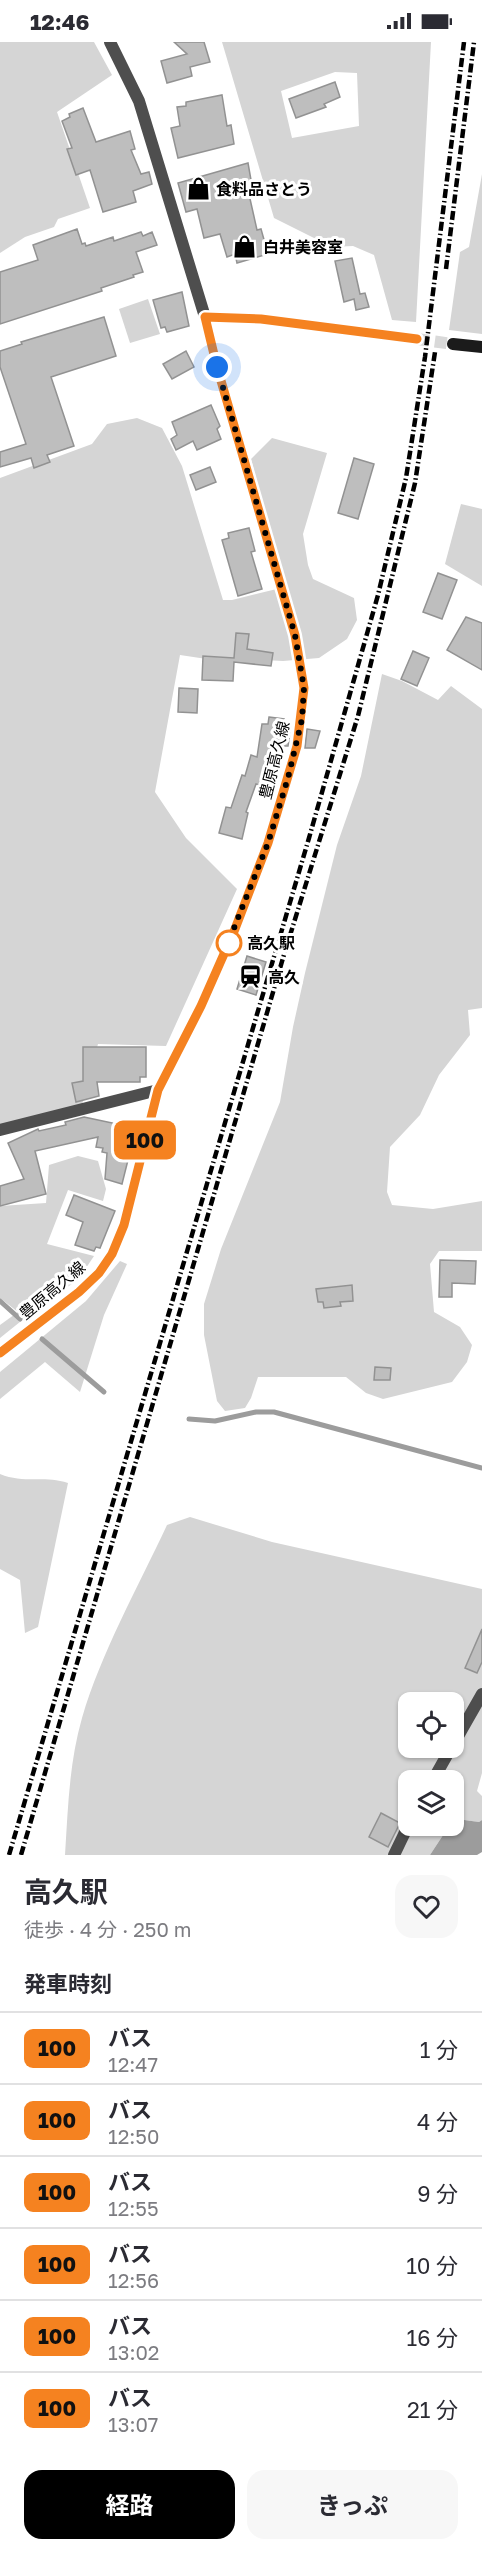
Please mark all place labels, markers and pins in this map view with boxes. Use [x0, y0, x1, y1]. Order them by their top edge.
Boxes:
shop icon: 食料品さとう [185, 176, 211, 202]
place label: 食料品さとう [216, 179, 312, 199]
shop icon: 白井美容室 [232, 234, 258, 260]
place label: 白井美容室 [263, 237, 343, 257]
marker: 高久駅 [216, 930, 242, 956]
place label: 高久駅 [247, 933, 295, 953]
station icon: 高久 [237, 964, 263, 990]
place label: 高久 [268, 967, 300, 987]

